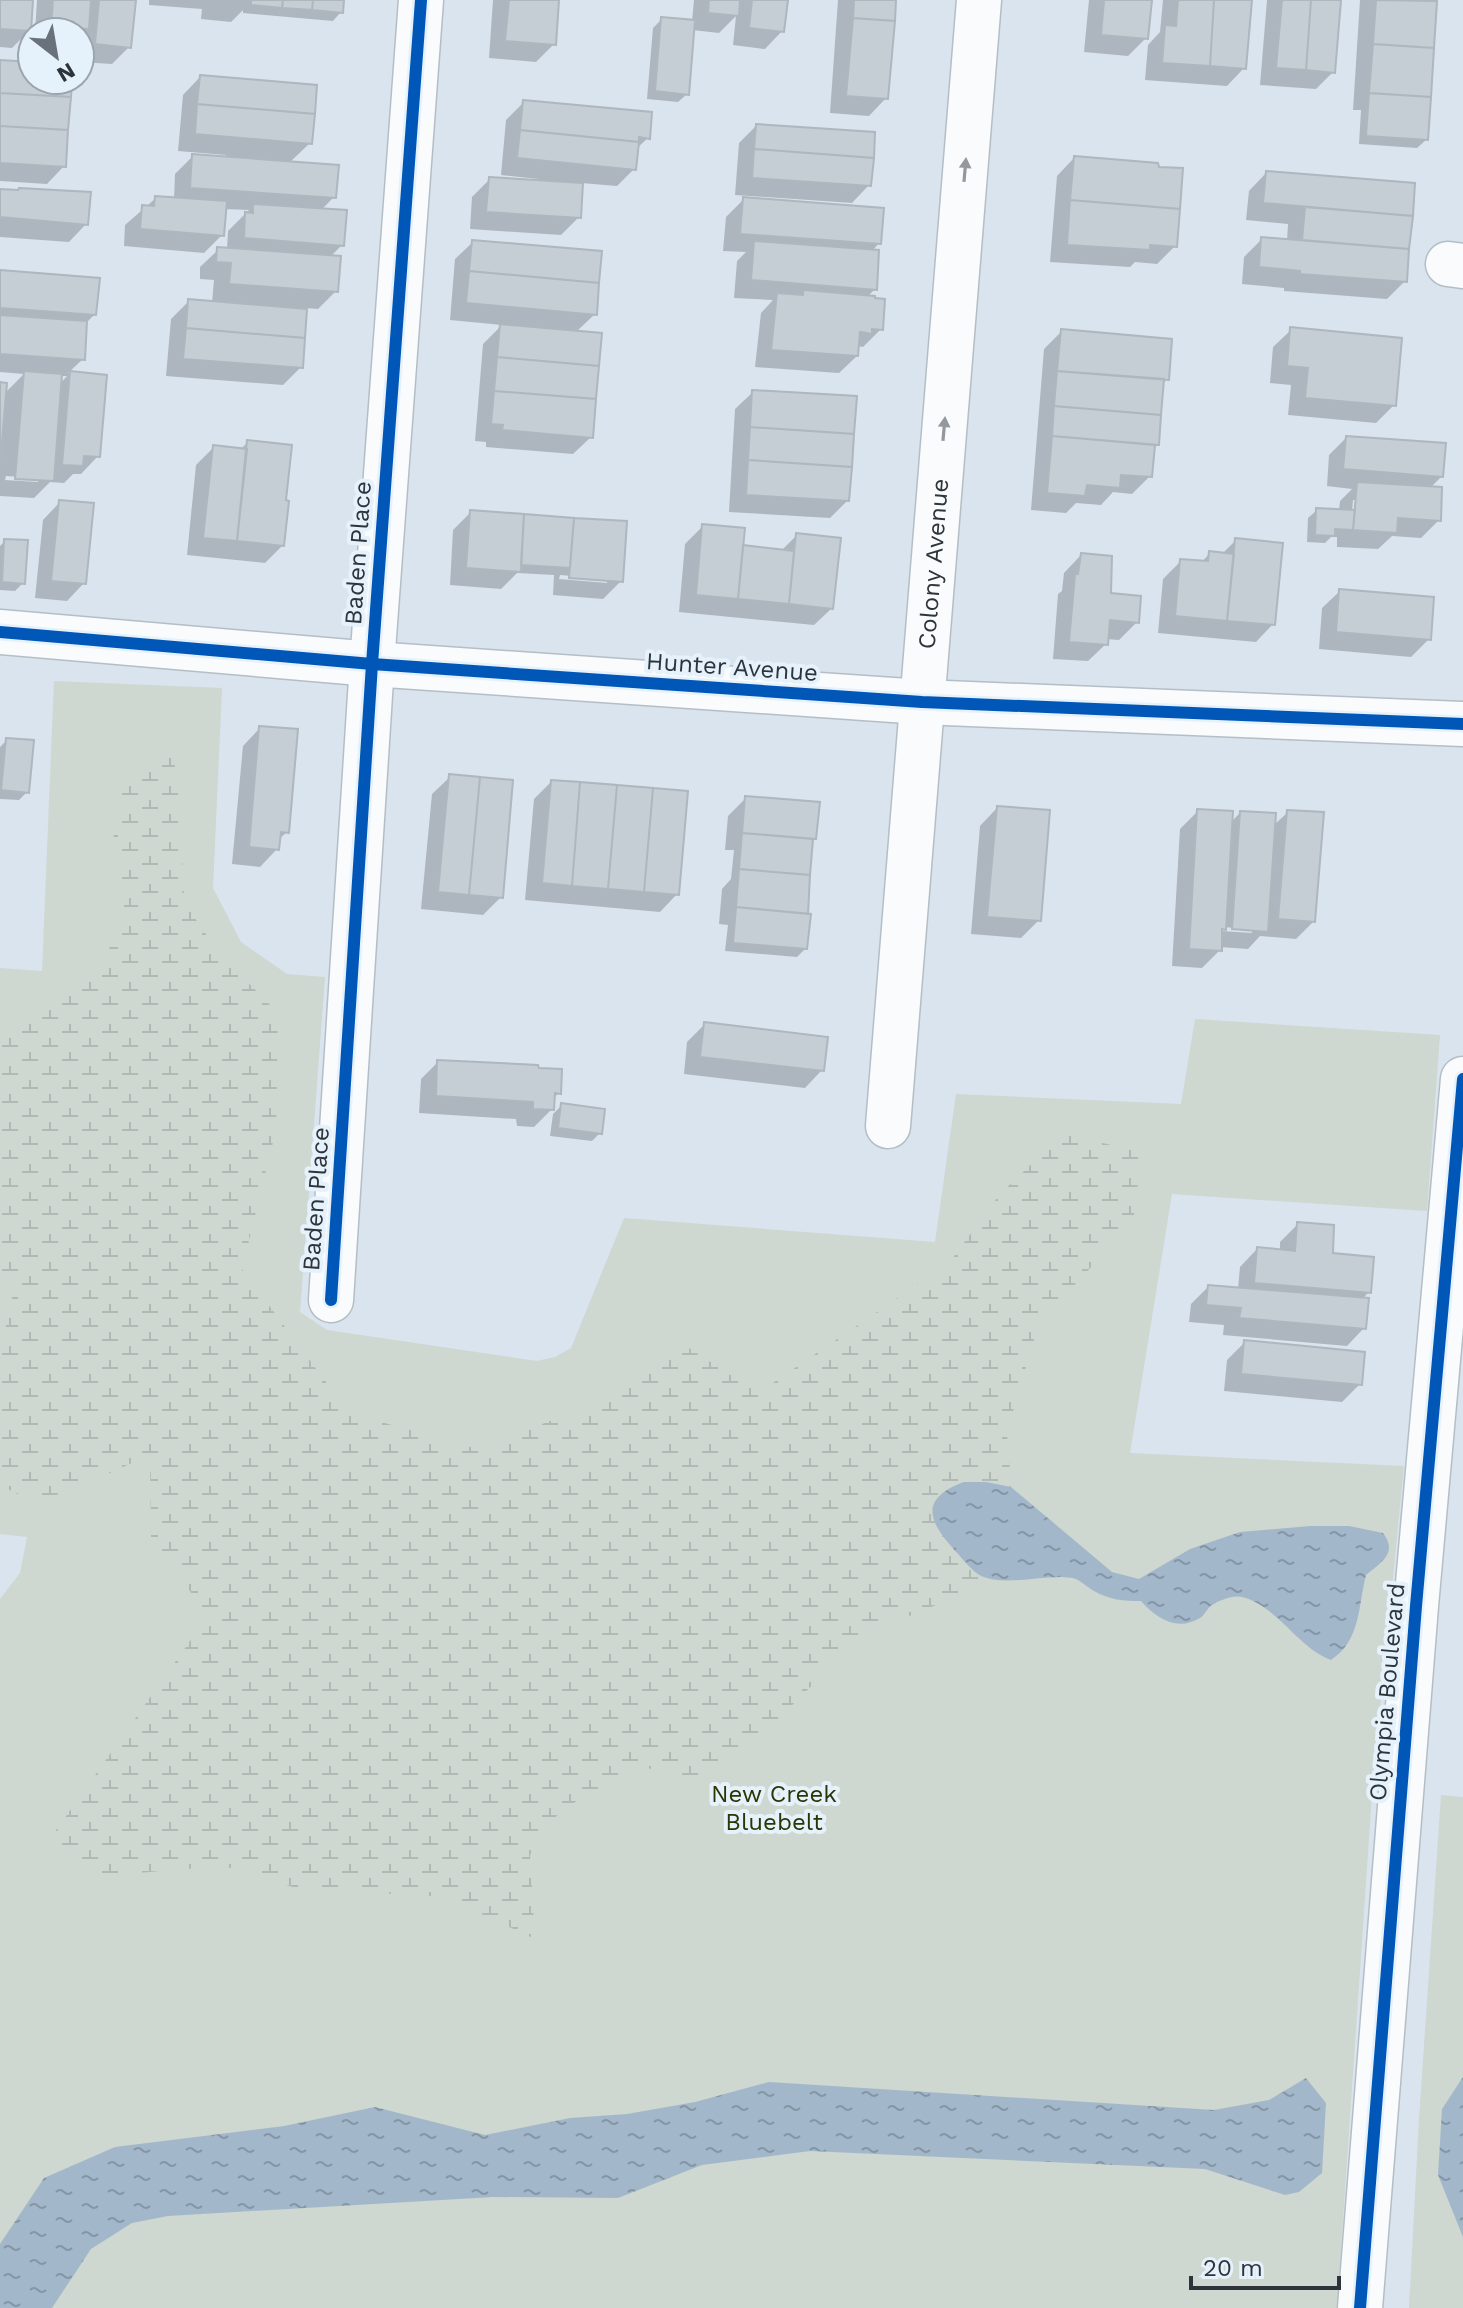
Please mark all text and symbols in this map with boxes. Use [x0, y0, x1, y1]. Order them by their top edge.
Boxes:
north arrow [16, 16, 96, 96]
text: N [53, 58, 79, 88]
one-way arrow [959, 157, 972, 182]
one-way arrow [938, 416, 951, 441]
street label: Colony Avenue [913, 477, 954, 650]
street label: Baden Place [339, 480, 377, 626]
street label: Hunter Avenue [645, 647, 819, 687]
street label: Baden Place [297, 1126, 335, 1272]
street label: Olympia Boulevard [1364, 1582, 1410, 1802]
park label: New Creek Bluebelt [711, 1780, 837, 1836]
scale bar [1191, 2240, 1339, 2290]
text: 20 m [1203, 2254, 1263, 2282]

